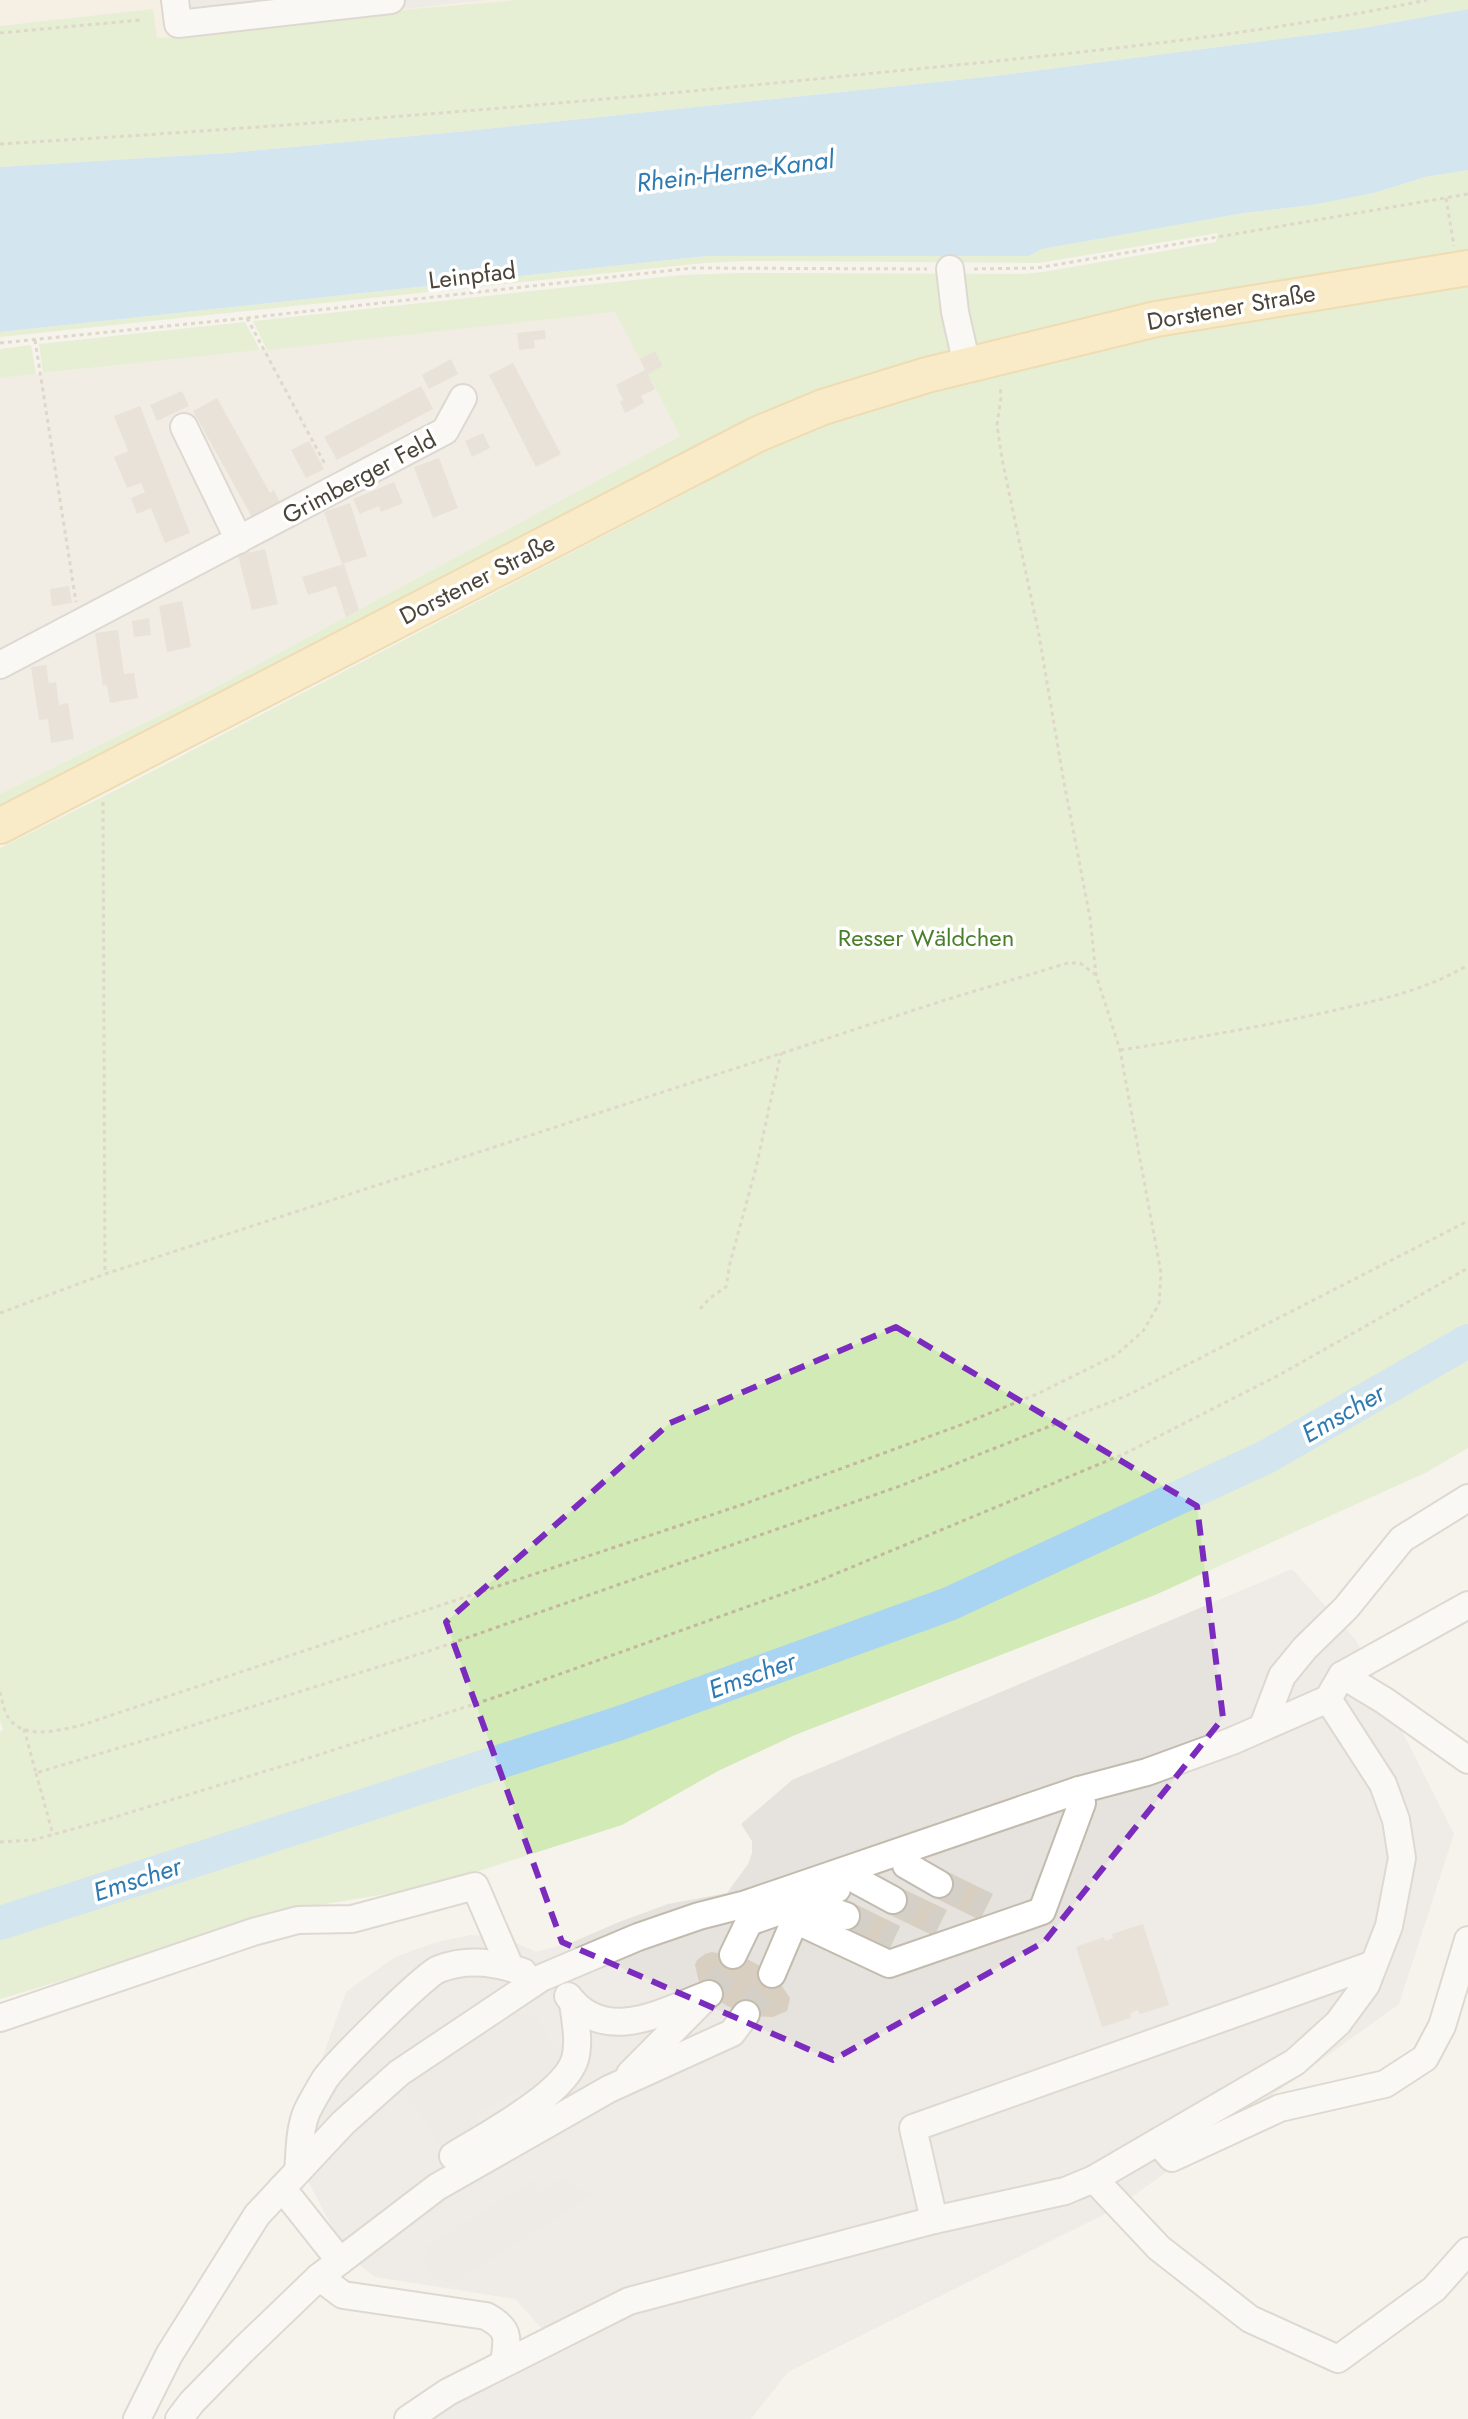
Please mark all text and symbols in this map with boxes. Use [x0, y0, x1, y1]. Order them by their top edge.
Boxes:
water label: Rhein-Herne-Kanal [634, 140, 837, 202]
street label: Leinpfad [426, 252, 518, 298]
street label: Dorstener Straße [1144, 275, 1318, 339]
street label: Grimberger Feld [276, 422, 442, 532]
street label: Dorstener Straße [393, 525, 561, 633]
park label: Resser Wäldchen [838, 920, 1014, 955]
water label: Emscher [1294, 1373, 1393, 1452]
water label: Emscher [703, 1641, 802, 1708]
water label: Emscher [88, 1847, 187, 1911]

